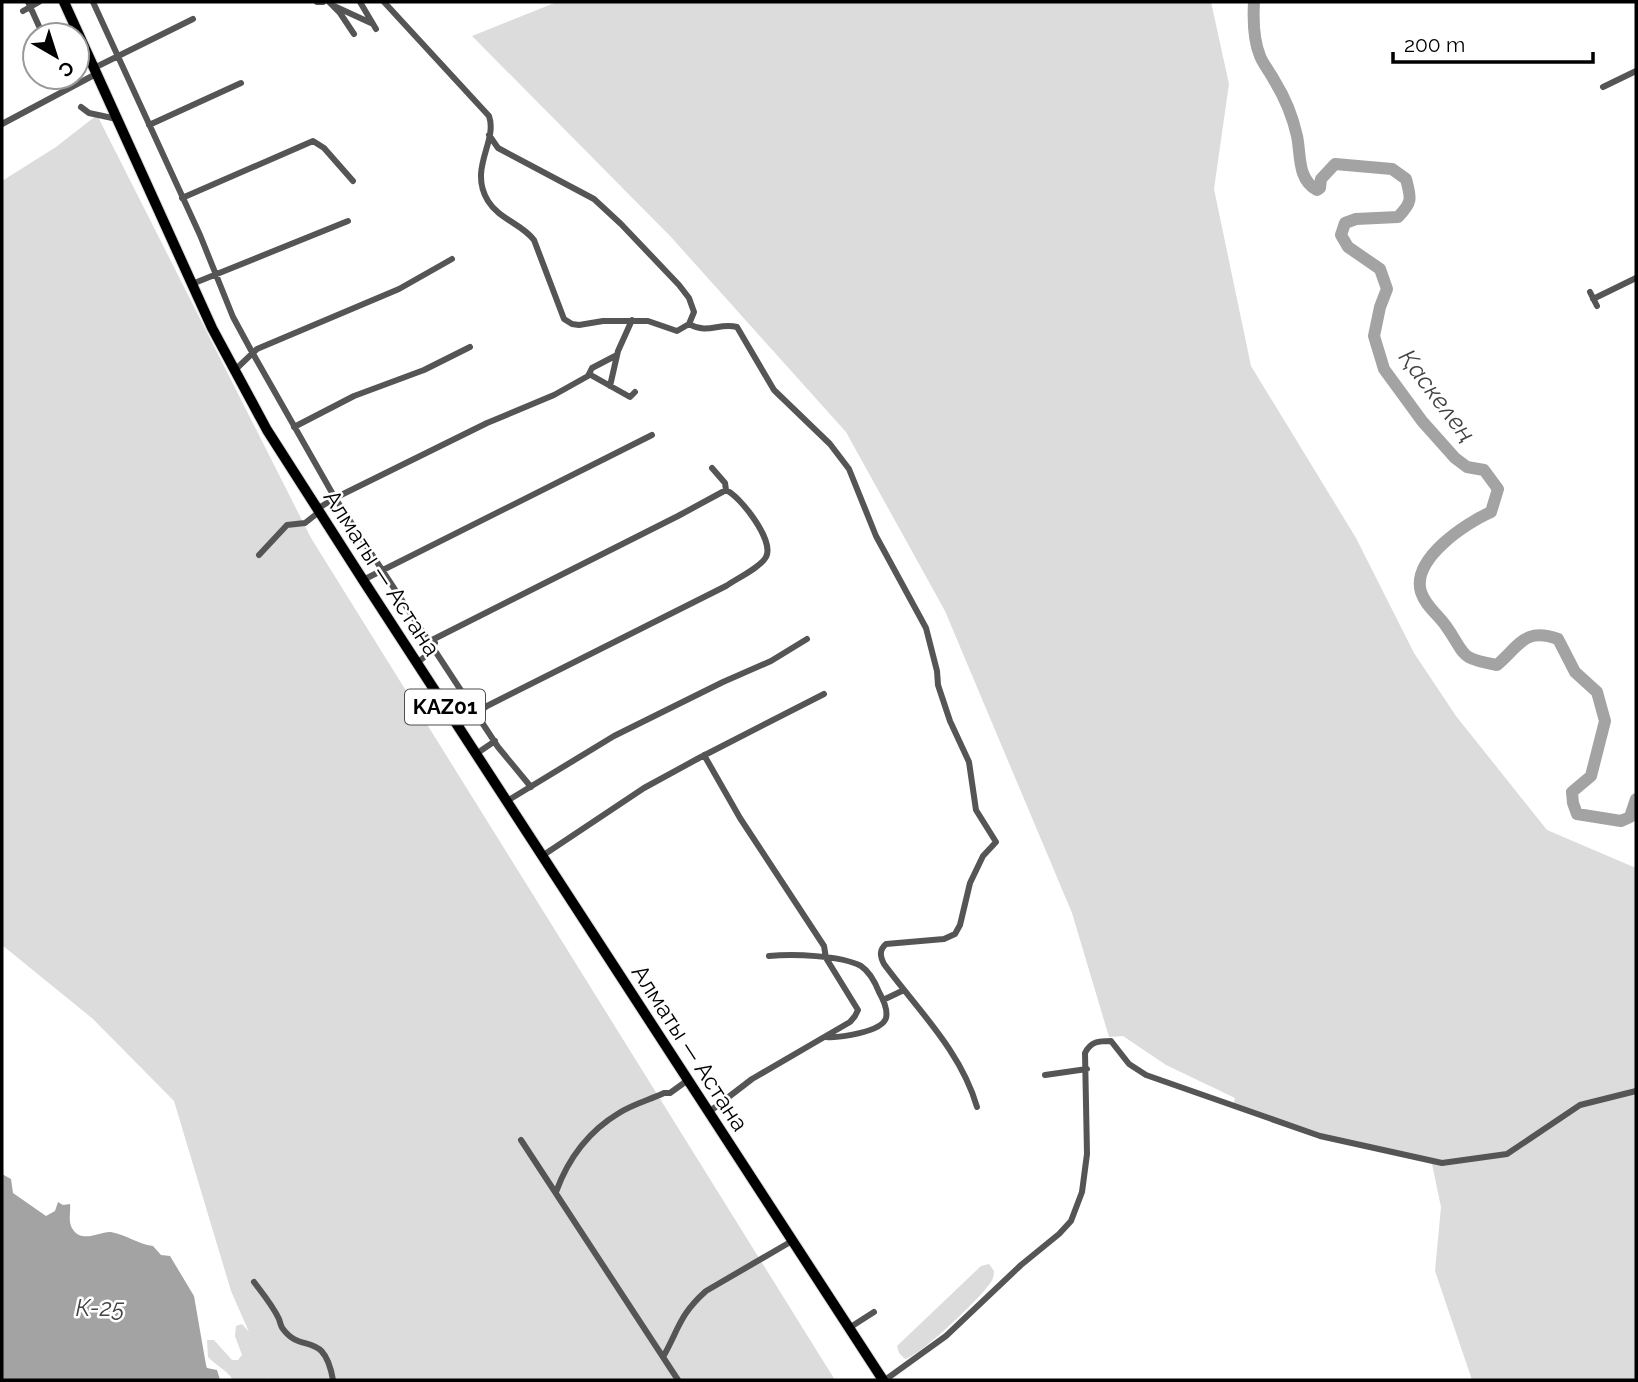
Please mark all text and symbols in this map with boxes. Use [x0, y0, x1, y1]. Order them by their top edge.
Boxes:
north arrow [21, 21, 91, 91]
scale bar [1393, 21, 1592, 65]
text: 200 m [1404, 32, 1465, 57]
text: С [55, 57, 79, 82]
water label: Қаскелең [1393, 343, 1482, 448]
street label: Алматы — Астана [319, 485, 446, 661]
road number: KАZ01 [405, 690, 485, 724]
street label: Алматы — Астана [627, 960, 754, 1136]
water label: К-25 [75, 1293, 125, 1322]

